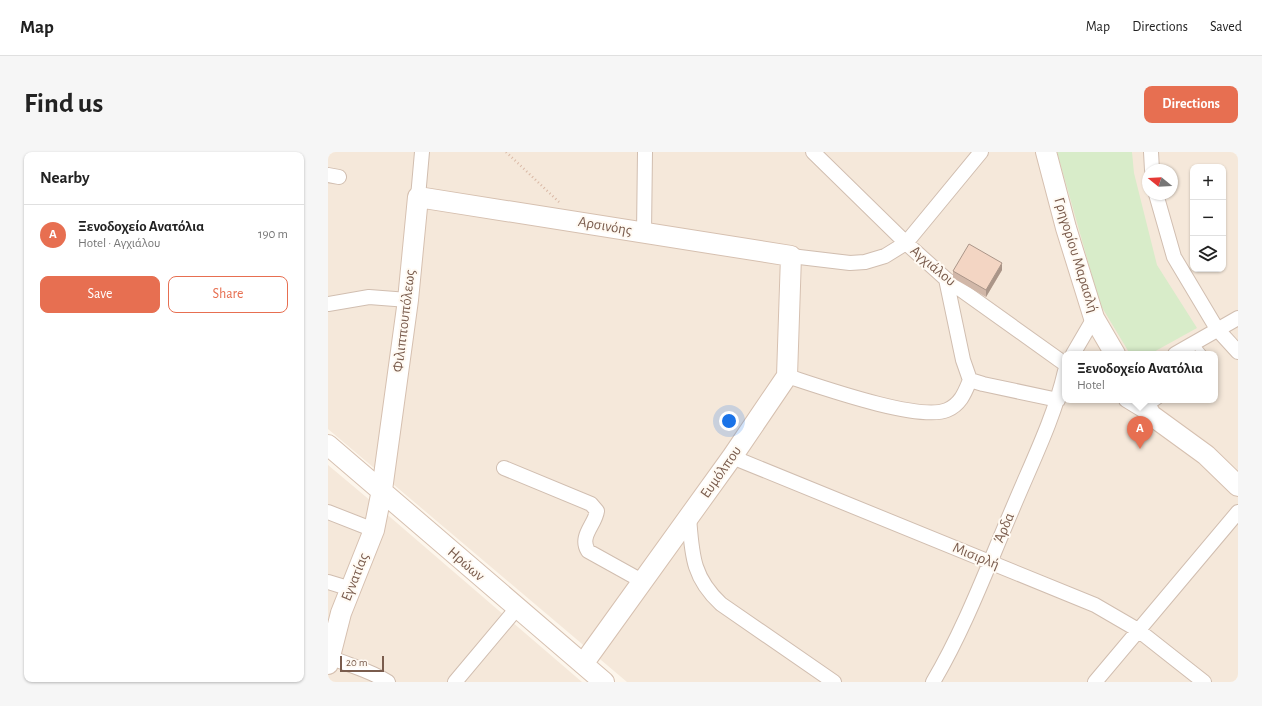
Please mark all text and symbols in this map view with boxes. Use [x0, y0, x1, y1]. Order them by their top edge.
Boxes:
text: Map [20, 18, 54, 37]
text: Map [1086, 20, 1110, 34]
text: Directions [1132, 20, 1188, 34]
text: Saved [1210, 20, 1242, 34]
button: Directions [1144, 86, 1238, 123]
text: Find us [24, 90, 103, 118]
north arrow [1142, 164, 1178, 200]
map controls [1190, 164, 1226, 272]
button: + [1190, 164, 1226, 200]
text: Nearby [40, 169, 90, 186]
street label: Γρηγορίου Μαρασλή [1051, 196, 1101, 314]
button: − [1190, 200, 1226, 236]
street label: Αρσινόης [577, 214, 633, 238]
text: Ξενοδοχείο Ανατόλια [78, 219, 204, 234]
text: A [49, 228, 57, 241]
text: 190 m [258, 228, 288, 241]
button: layers [1190, 236, 1226, 272]
text: Hotel · Αγχιάλου [78, 237, 160, 250]
street label: Αγχιάλου [907, 243, 959, 289]
street label: Φιλιππουπόλεως [390, 269, 418, 373]
button: Save [40, 276, 160, 313]
button: Share [168, 276, 288, 313]
popup [1062, 351, 1218, 403]
text: Ξενοδοχείο Ανατόλια [1077, 361, 1203, 376]
text: Hotel [1077, 379, 1105, 392]
your location [719, 411, 739, 431]
pin: A [1127, 416, 1153, 449]
street label: Ευμόλπου [698, 443, 744, 501]
street label: Άρδα [991, 510, 1017, 546]
street label: Μισιρλή [951, 540, 1001, 572]
street label: Ηρώων [445, 544, 487, 584]
street label: Εγνατίας [339, 551, 371, 603]
scale bar [340, 654, 384, 673]
text: 20 m [346, 657, 367, 668]

